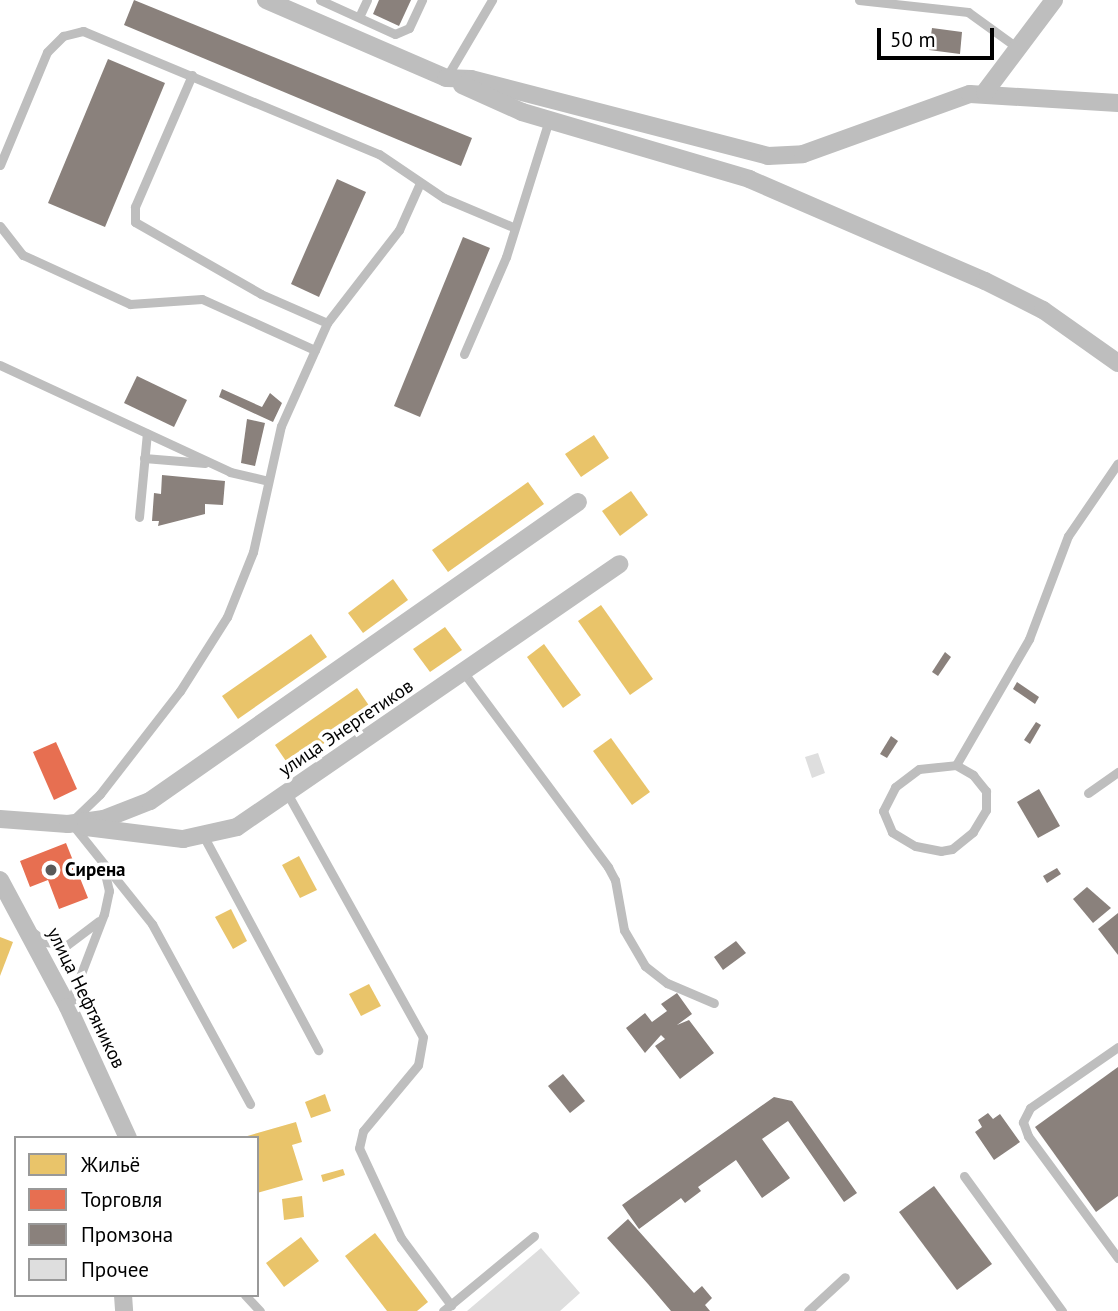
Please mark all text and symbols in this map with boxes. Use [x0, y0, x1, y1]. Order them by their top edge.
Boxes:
scale bar [880, 14, 997, 58]
text: 50 m [890, 26, 936, 53]
street label: улица Энергетиков [274, 675, 418, 781]
place label: Сирена [65, 859, 126, 881]
marker: Сирена [43, 862, 59, 878]
street label: улица Нефтяников [42, 924, 130, 1072]
legend [14, 1136, 259, 1297]
text: Жильё [81, 1151, 140, 1178]
text: Торговля [81, 1186, 162, 1213]
text: Промзона [81, 1221, 173, 1248]
text: Прочее [81, 1256, 149, 1283]

